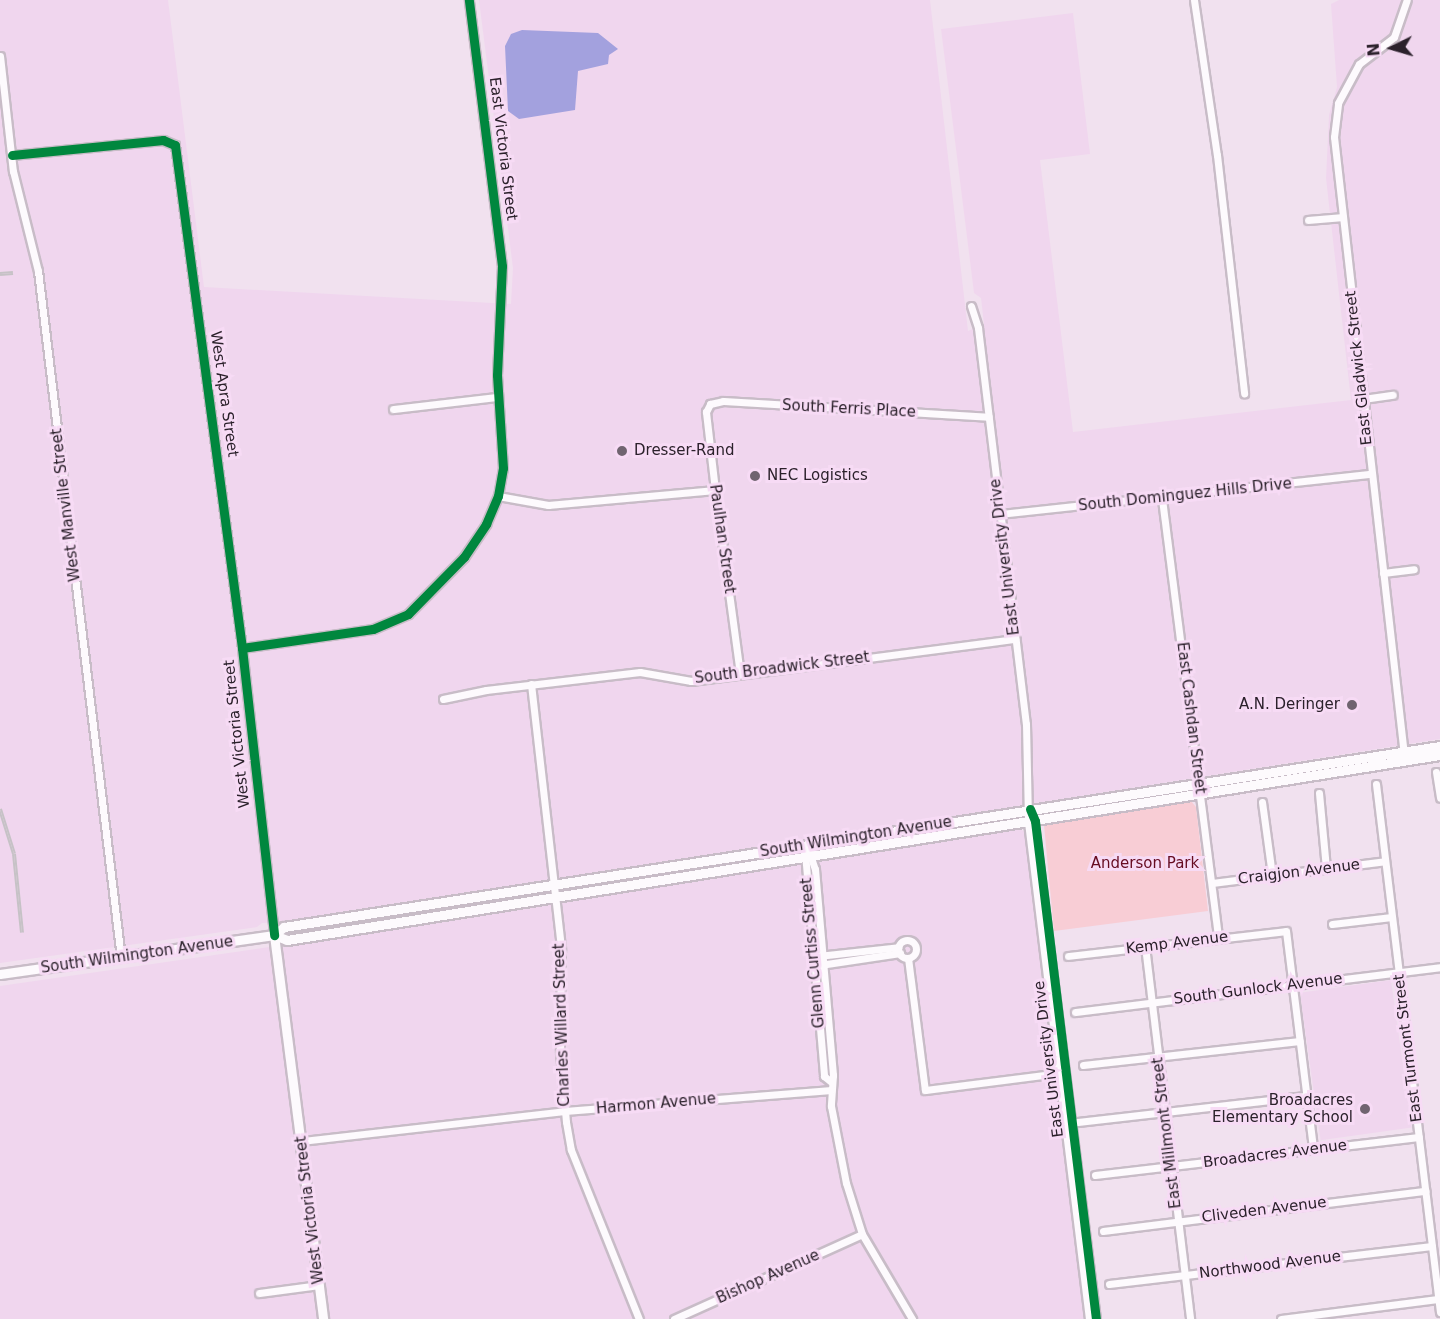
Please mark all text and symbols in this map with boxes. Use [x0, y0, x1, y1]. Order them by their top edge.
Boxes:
north arrow [1362, 18, 1422, 78]
text: N [1364, 42, 1384, 57]
street label: East Victoria Street [485, 76, 521, 222]
street label: East Gladwick Street [1342, 290, 1376, 446]
street label: West Apra Street [206, 330, 242, 458]
street label: South Ferris Place [782, 397, 916, 421]
street label: West Manville Street [48, 427, 84, 583]
place label: Dresser-Rand [634, 442, 734, 460]
marker: Dresser-Rand [615, 444, 629, 458]
place label: NEC Logistics [767, 467, 868, 485]
marker: NEC Logistics [748, 469, 762, 483]
street label: South Dominguez Hills Drive [1077, 475, 1293, 515]
street label: East University Drive [986, 478, 1024, 636]
street label: Paulhan Street [705, 483, 739, 595]
street label: East Cashdan Street [1173, 641, 1209, 795]
street label: South Broadwick Street [694, 648, 870, 688]
street label: West Victoria Street [220, 659, 254, 809]
place label: A.N. Deringer [1239, 696, 1340, 714]
marker: A.N. Deringer [1345, 698, 1359, 712]
street label: South Wilmington Avenue [759, 813, 953, 861]
park label: Anderson Park [1091, 855, 1199, 873]
street label: Craigjon Avenue [1237, 856, 1361, 888]
street label: Glenn Curtiss Street [797, 877, 829, 1029]
street label: Kemp Avenue [1125, 928, 1229, 958]
street label: South Wilmington Avenue [40, 933, 234, 977]
street label: Charles Willard Street [550, 943, 574, 1107]
street label: South Gunlock Avenue [1173, 970, 1343, 1008]
street label: East Turmont Street [1390, 973, 1426, 1123]
street label: East University Drive [1030, 980, 1068, 1138]
street label: East Millmont Street [1149, 1056, 1185, 1210]
street label: Harmon Avenue [595, 1090, 717, 1118]
place label: Broadacres Elementary School [1212, 1091, 1353, 1126]
marker: Broadacres Elementary School [1358, 1102, 1372, 1116]
street label: West Victoria Street [292, 1135, 328, 1285]
street label: Broadacres Avenue [1202, 1136, 1348, 1172]
street label: Cliveden Avenue [1201, 1193, 1327, 1227]
street label: Bishop Avenue [714, 1246, 822, 1308]
street label: Northwood Avenue [1198, 1247, 1342, 1283]

